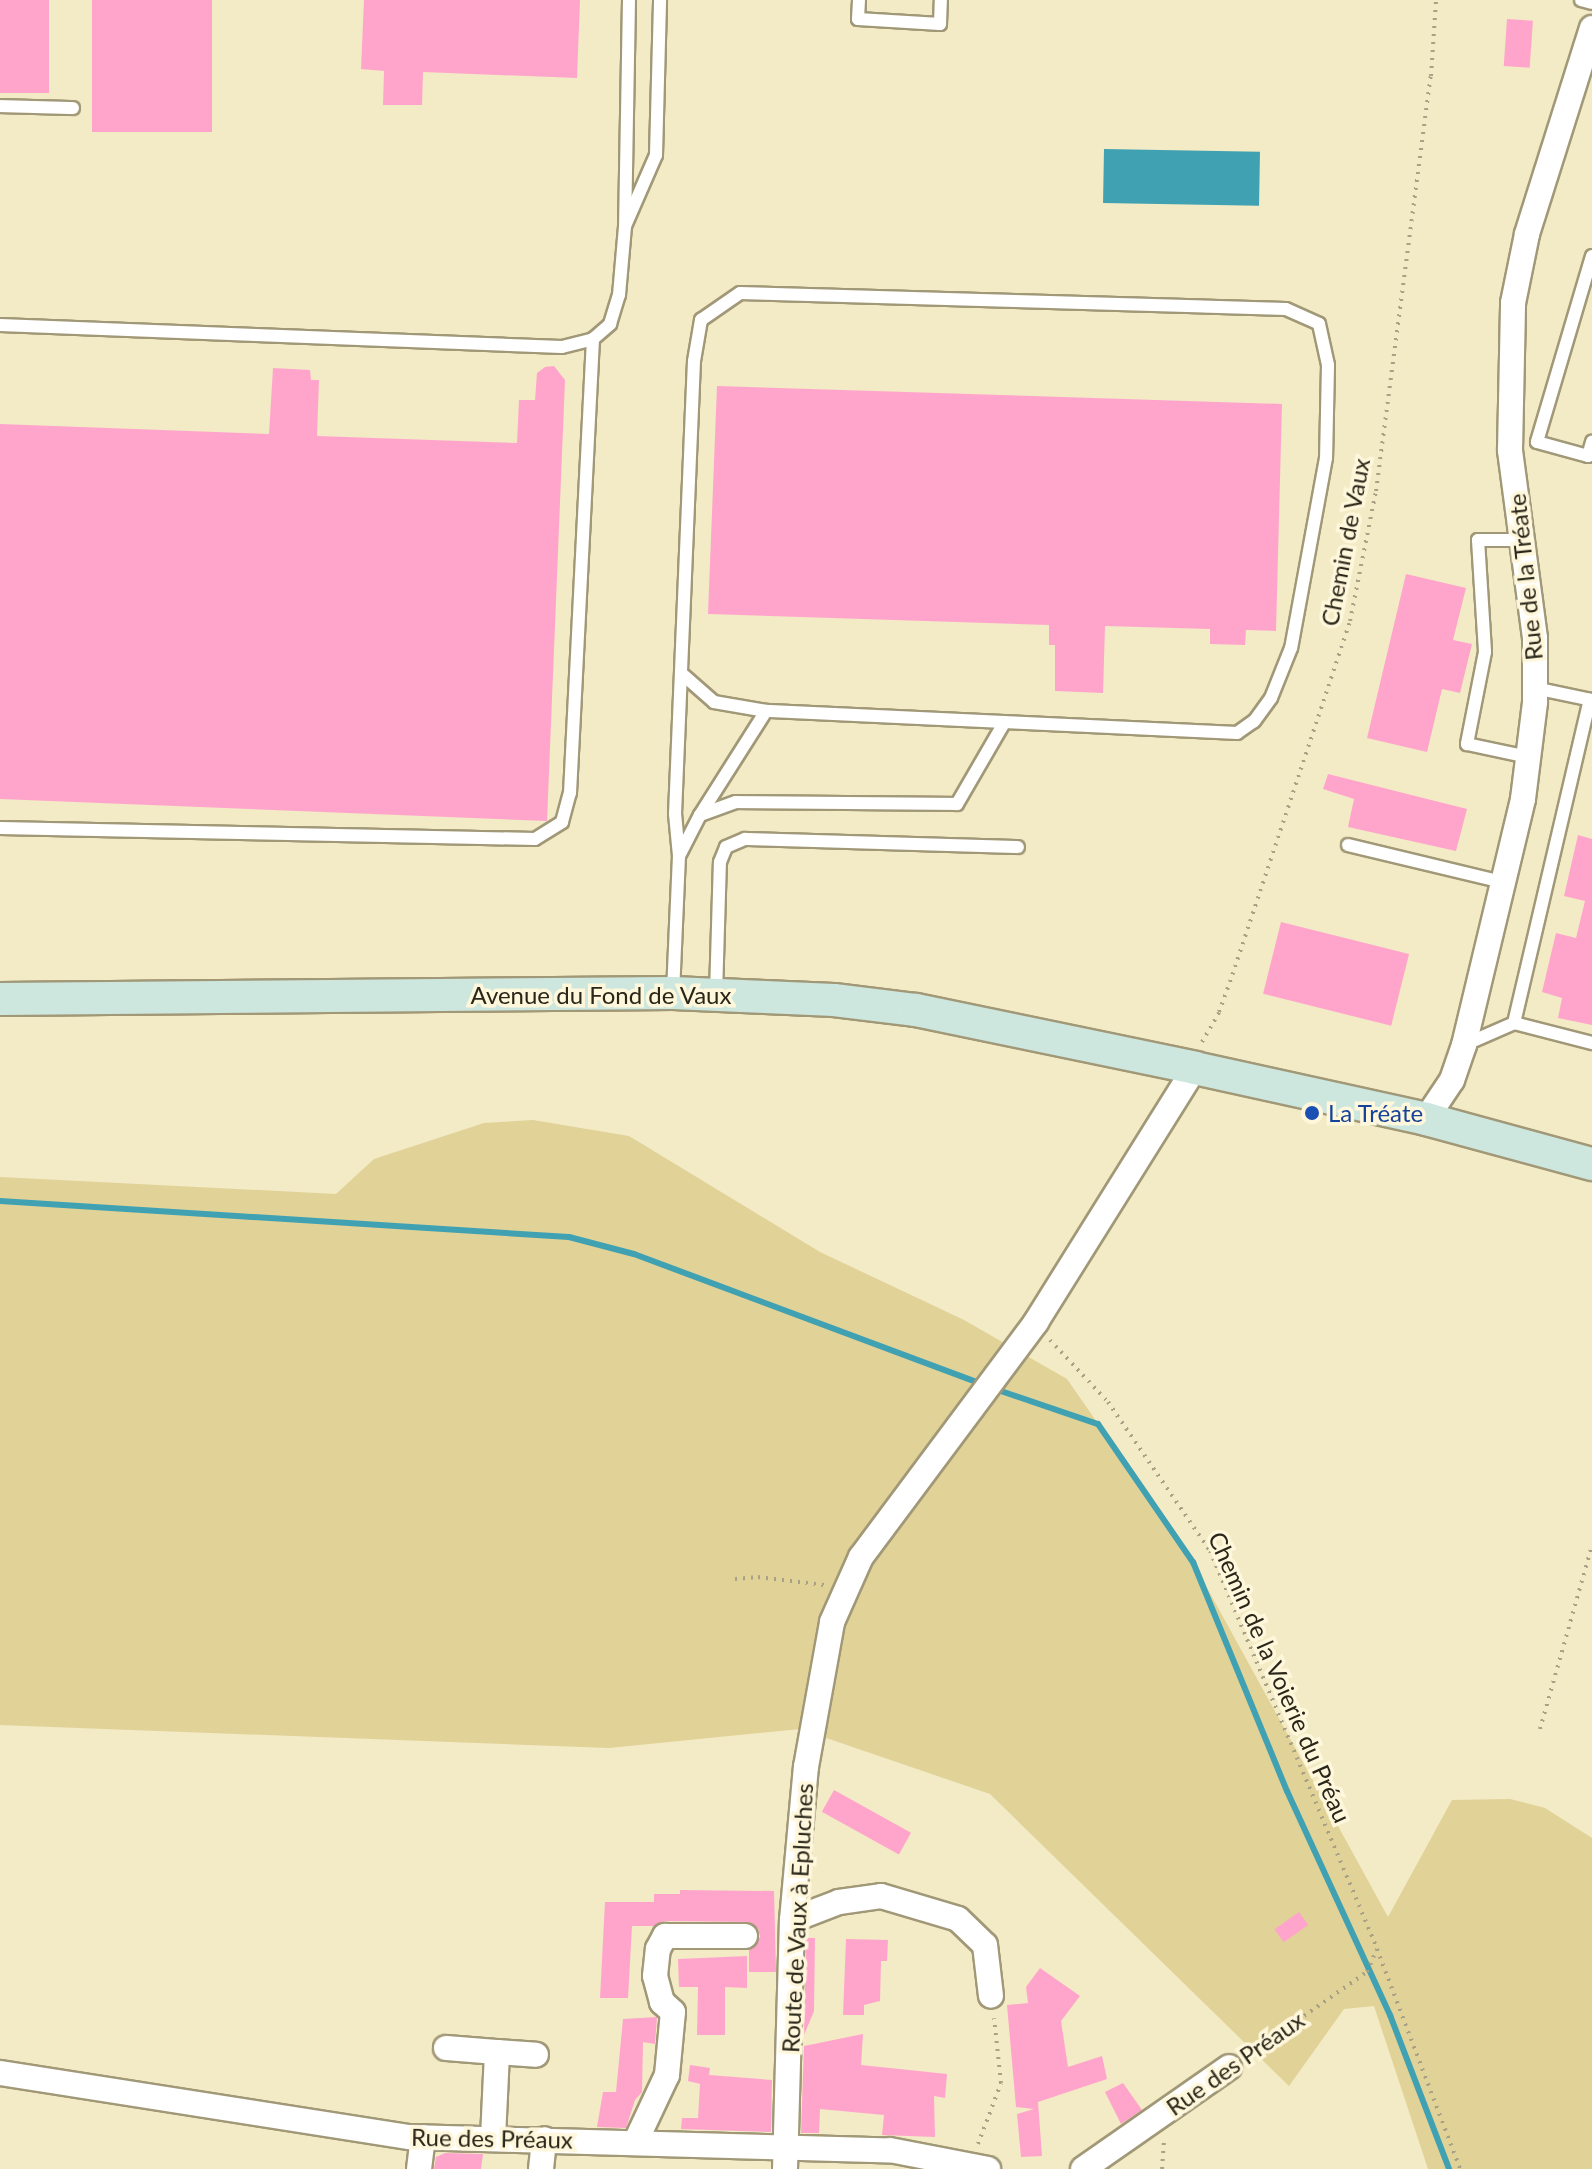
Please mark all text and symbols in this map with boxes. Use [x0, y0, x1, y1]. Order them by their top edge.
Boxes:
street label: Chemin de Vaux [1315, 455, 1375, 629]
street label: Rue de la Tréate [1502, 492, 1548, 662]
street label: Avenue du Fond de Vaux [470, 981, 732, 1009]
place label: La Tréate [1328, 1099, 1424, 1127]
marker: La Tréate [1303, 1104, 1321, 1122]
street label: Chemin de la Voierie du Préau [1203, 1527, 1357, 1827]
street label: Route de Vaux à Epluches [776, 1782, 818, 2054]
street label: Rue des Préaux [1160, 2005, 1310, 2121]
street label: Rue des Préaux [411, 2122, 573, 2154]

